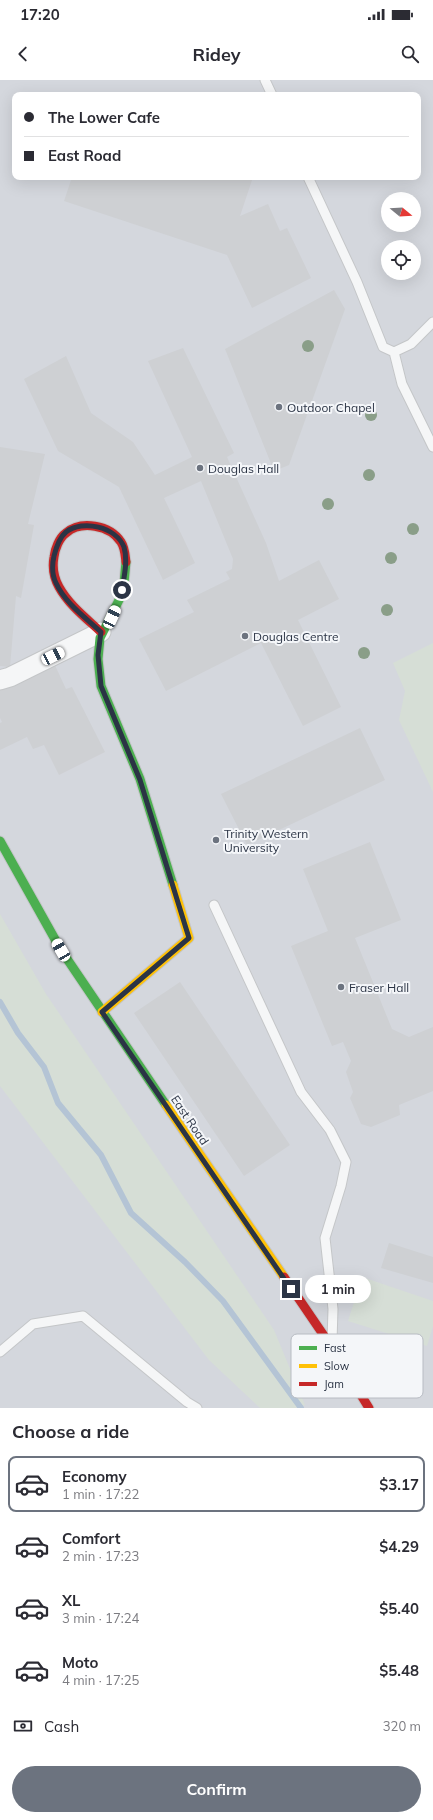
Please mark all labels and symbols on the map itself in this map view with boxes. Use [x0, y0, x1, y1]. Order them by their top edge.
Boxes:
north arrow [381, 192, 421, 232]
place label: Outdoor Chapel [287, 400, 375, 415]
marker: Outdoor Chapel [274, 402, 284, 412]
place label: Douglas Hall [208, 461, 279, 476]
marker: Douglas Hall [195, 463, 205, 473]
route start [113, 581, 131, 599]
car [101, 604, 123, 630]
place label: Douglas Centre [253, 629, 338, 644]
marker: Douglas Centre [240, 631, 250, 641]
car [40, 645, 66, 667]
place label: Trinity Western University [224, 826, 308, 855]
marker: Trinity Western University [211, 835, 221, 845]
car [50, 937, 72, 963]
place label: Fraser Hall [349, 980, 409, 995]
marker: Fraser Hall [336, 982, 346, 992]
street label: East Road [168, 1092, 212, 1148]
callout: 1 min [305, 1275, 371, 1303]
route end [282, 1280, 300, 1298]
legend [291, 1334, 423, 1398]
text: Fast [324, 1341, 346, 1355]
text: Slow [324, 1359, 350, 1373]
text: Jam [324, 1377, 344, 1391]

